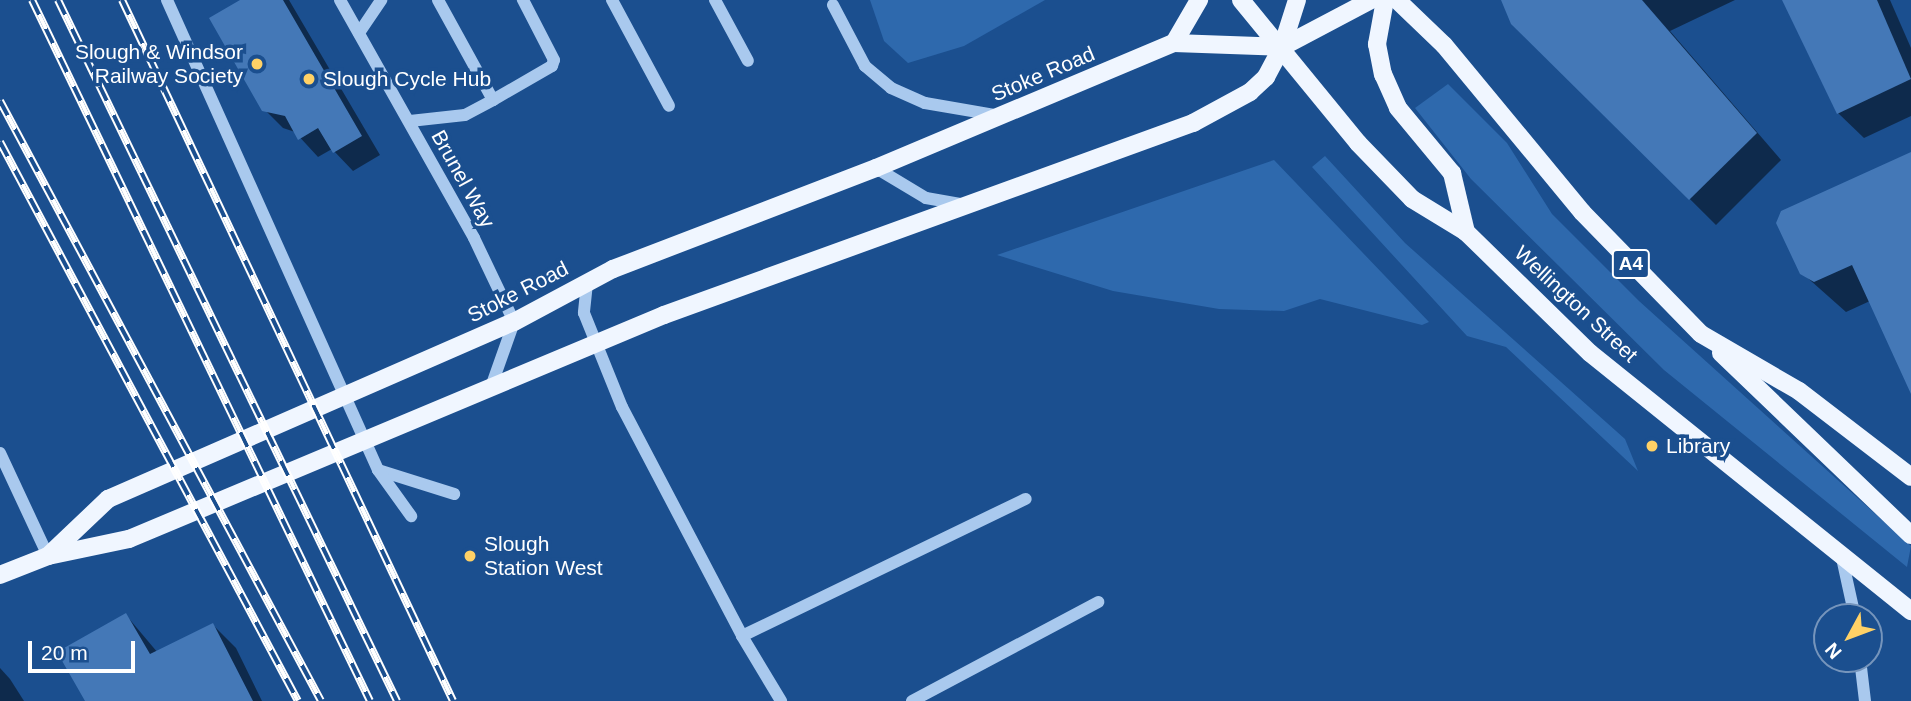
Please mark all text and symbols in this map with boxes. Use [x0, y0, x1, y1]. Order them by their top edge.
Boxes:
place label: Slough & Windsor Railway Society [75, 39, 243, 89]
street label: Stoke Road [988, 41, 1098, 107]
marker: Slough & Windsor Railway Society [249, 56, 265, 72]
place label: Slough Cycle Hub [323, 66, 491, 92]
marker: Slough Cycle Hub [301, 71, 317, 87]
street label: Brunel Way [426, 126, 500, 232]
street label: Wellington Street [1509, 240, 1643, 368]
road number: A4 [1612, 248, 1650, 280]
street label: Stoke Road [463, 256, 573, 328]
place label: Library [1666, 433, 1730, 459]
marker: Library [1644, 438, 1660, 454]
place label: Slough Station West [484, 531, 603, 581]
marker: Slough Station West [462, 548, 478, 564]
north arrow [1813, 603, 1883, 673]
scale bar [32, 628, 138, 672]
text: N [1821, 639, 1846, 663]
text: 20 m [41, 641, 88, 664]

